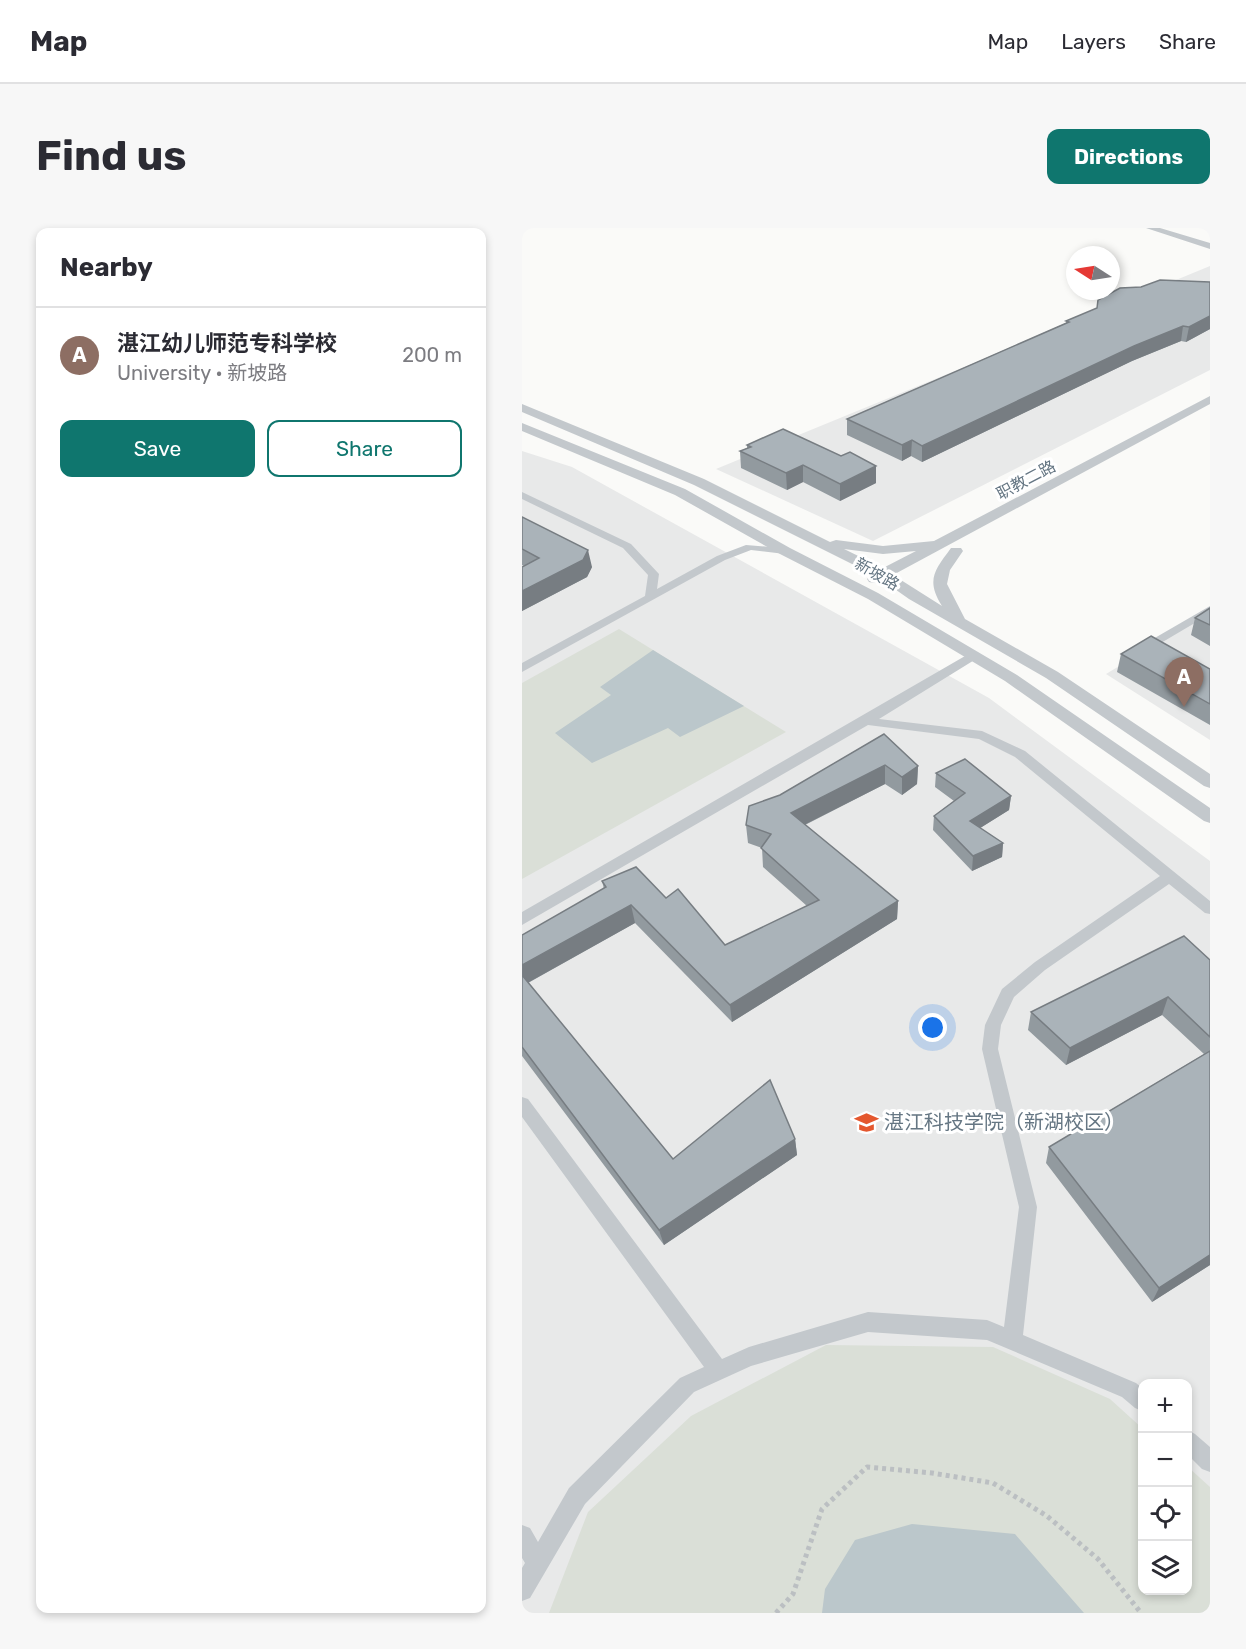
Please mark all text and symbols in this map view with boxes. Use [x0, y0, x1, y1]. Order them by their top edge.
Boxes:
text: Map [30, 25, 87, 58]
text: Map [987, 29, 1028, 54]
text: Layers [1061, 29, 1126, 54]
text: Share [1159, 29, 1216, 54]
button: Directions [1047, 129, 1210, 184]
text: Find us [36, 131, 187, 181]
north arrow [1066, 246, 1120, 300]
text: Nearby [60, 252, 153, 283]
text: 湛江幼儿师范专科学校 [117, 330, 337, 357]
text: A [72, 343, 87, 367]
text: 200 m [402, 343, 462, 367]
text: University · 新坡路 [117, 361, 287, 385]
button: Save [60, 420, 255, 477]
button: Share [267, 420, 462, 477]
street label: 职教二路 [993, 457, 1059, 503]
street label: 新坡路 [851, 554, 903, 594]
pin: A [1164, 658, 1204, 707]
your location [918, 1013, 947, 1042]
school or university icon: 湛江科技学院（新湖校区） [853, 1109, 879, 1135]
place label: 湛江科技学院（新湖校区） [884, 1110, 1124, 1134]
map controls [1138, 1379, 1192, 1595]
button: + [1138, 1379, 1192, 1433]
button: − [1138, 1433, 1192, 1487]
button: locate [1138, 1487, 1192, 1541]
button: layers [1138, 1541, 1192, 1595]

